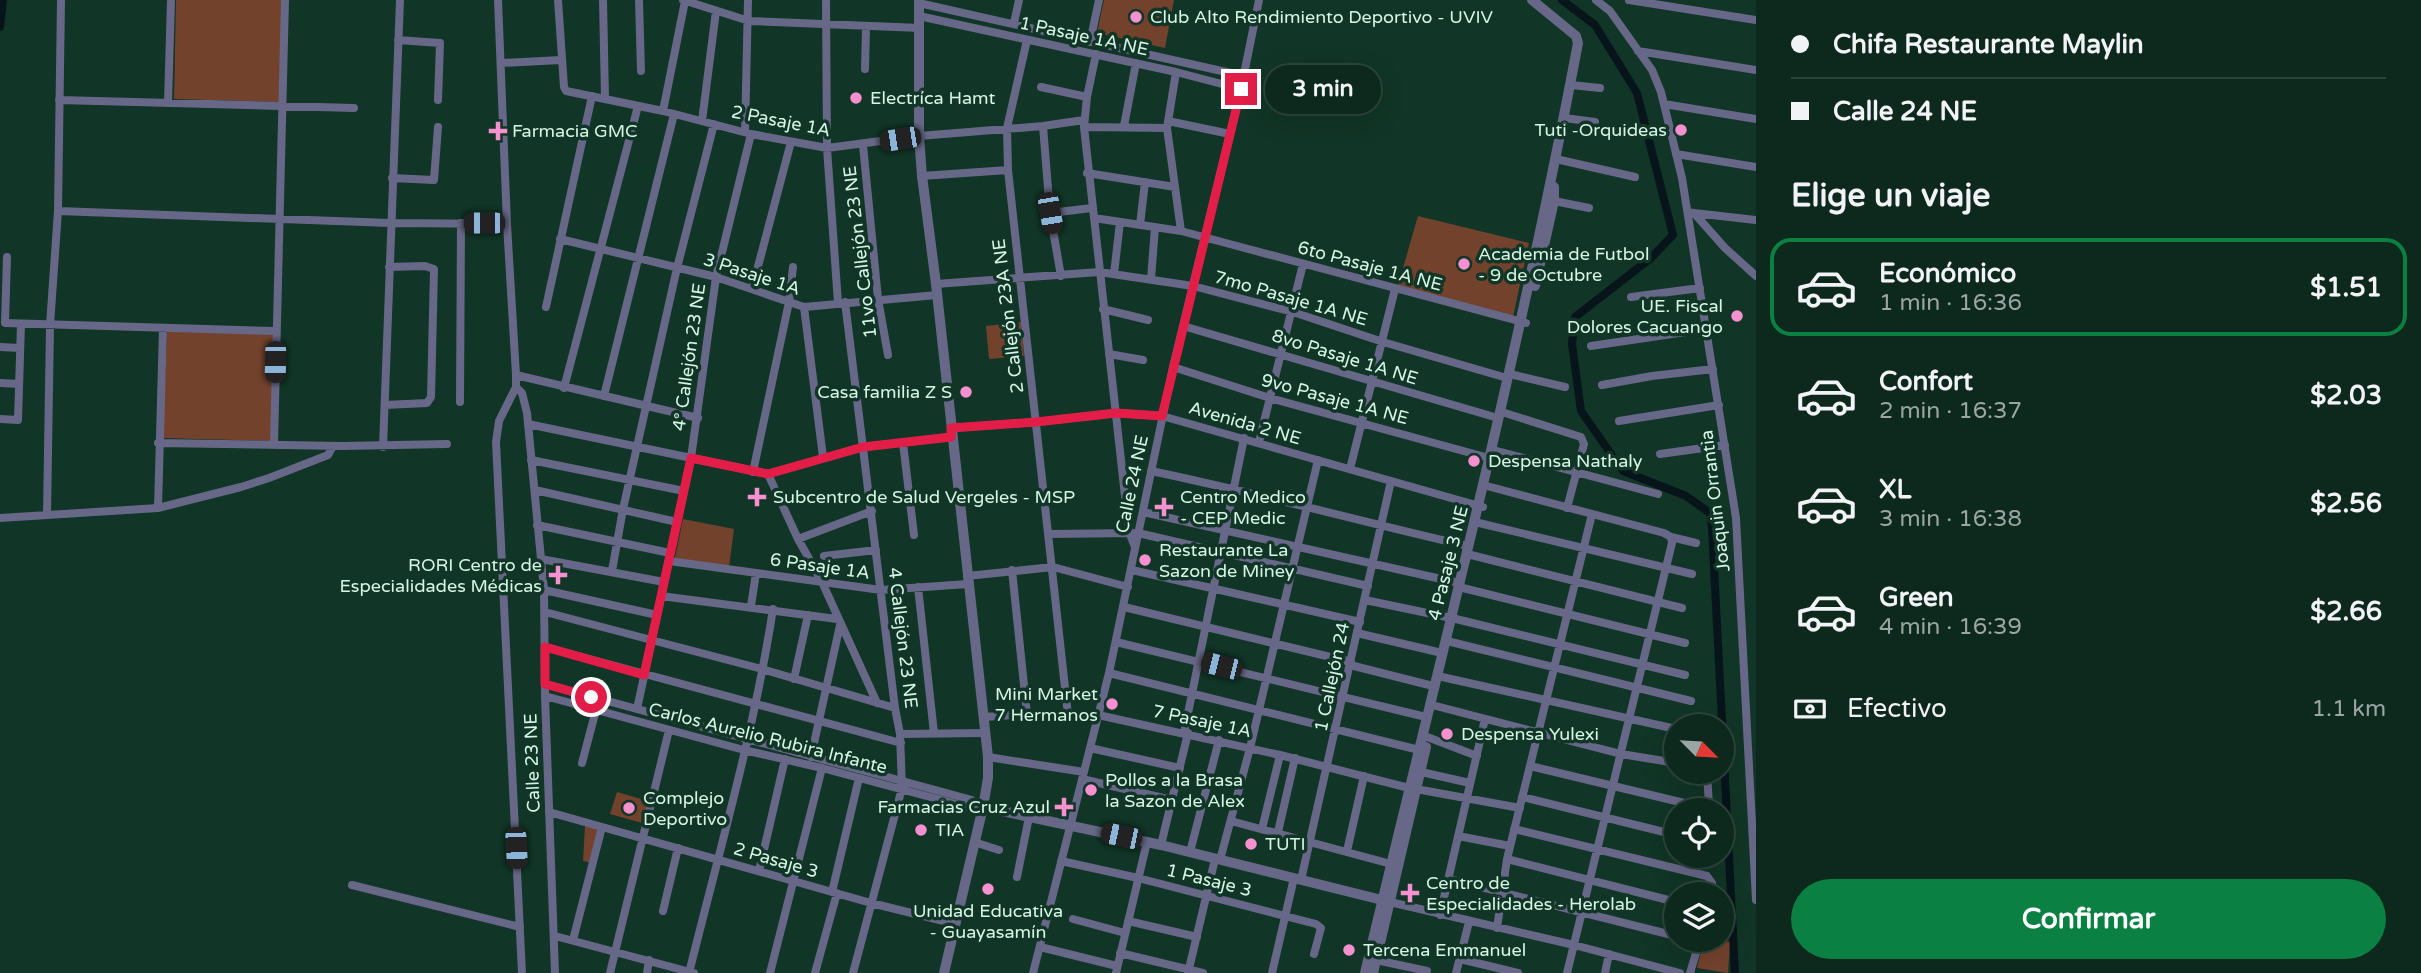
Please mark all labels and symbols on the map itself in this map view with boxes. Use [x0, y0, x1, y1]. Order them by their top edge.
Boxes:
place label: Club Alto Rendimiento Deportivo - UVIV [1150, 6, 1494, 28]
marker: Club Alto Rendimiento Deportivo - UVIV [1128, 9, 1144, 25]
street label: 1 Pasaje 1A NE [1018, 12, 1150, 60]
callout: 3 min [1266, 64, 1381, 114]
route end [1225, 73, 1257, 105]
place label: Electríca Hamt [870, 87, 995, 109]
marker: Electríca Hamt [848, 90, 864, 106]
street label: 2 Pasaje 1A [729, 101, 833, 141]
place label: Tuti -Orquideas [1535, 119, 1667, 141]
place label: Farmacia GMC [512, 120, 638, 142]
marker: Tuti -Orquideas [1673, 122, 1689, 138]
marker: Farmacia GMC [490, 123, 506, 139]
car [878, 125, 923, 153]
street label: 11vo Callejón 23 NE [838, 164, 882, 340]
car [1037, 190, 1064, 236]
car [464, 213, 506, 234]
street label: 6to Pasaje 1A NE [1295, 236, 1445, 296]
street label: 2 Callejón 23A NE [988, 237, 1028, 395]
place label: Academia de Futbol - 9 de Octubre [1478, 243, 1649, 286]
street label: 3 Pasaje 1A [701, 248, 803, 300]
marker: Academia de Futbol - 9 de Octubre [1456, 256, 1472, 272]
street label: 7mo Pasaje 1A NE [1212, 266, 1370, 330]
street label: 4° Callejón 23 NE [668, 282, 710, 432]
place label: UE. Fiscal Dolores Cacuango [1567, 295, 1723, 338]
marker: UE. Fiscal Dolores Cacuango [1729, 308, 1745, 324]
street label: 8vo Pasaje 1A NE [1269, 324, 1421, 390]
car [265, 341, 286, 383]
street label: 9vo Pasaje 1A NE [1259, 369, 1411, 429]
place label: Casa familia Z S [817, 381, 952, 403]
marker: Casa familia Z S [958, 384, 974, 400]
street label: Avenida 2 NE [1186, 396, 1304, 450]
street label: Joaquin Orrantia [1695, 429, 1735, 573]
street label: Calle 24 NE [1111, 433, 1153, 535]
place label: Despensa Nathaly [1488, 450, 1643, 472]
marker: Despensa Nathaly [1466, 453, 1482, 469]
place label: Subcentro de Salud Vergeles - MSP [773, 486, 1075, 508]
place label: Centro Medico - CEP Medic [1180, 486, 1306, 529]
marker: Subcentro de Salud Vergeles - MSP [747, 487, 767, 507]
marker: Centro Medico - CEP Medic [1154, 497, 1174, 517]
street label: 4 Pasaje 3 NE [1423, 503, 1473, 623]
place label: Restaurante La Sazon de Miney [1159, 539, 1295, 582]
street label: 6 Pasaje 1A [769, 548, 871, 584]
marker: Restaurante La Sazon de Miney [1137, 552, 1153, 568]
place label: RORI Centro de Especialidades Médicas [339, 554, 542, 597]
marker: RORI Centro de Especialidades Médicas [548, 565, 568, 585]
street label: 4 Callejón 23 NE [883, 566, 923, 710]
street label: 1 Callejón 24 [1310, 620, 1354, 734]
car [1199, 651, 1244, 681]
route start [575, 681, 607, 713]
place label: Mini Market 7 Hermanos [994, 683, 1098, 726]
marker: Mini Market 7 Hermanos [1104, 696, 1120, 712]
street label: Carlos Aurelio Rubira Infante [646, 698, 890, 778]
street label: 7 Pasaje 1A [1150, 700, 1254, 742]
street label: Calle 23 NE [519, 713, 545, 813]
north arrow [1664, 714, 1734, 784]
place label: Despensa Yulexi [1461, 723, 1599, 745]
marker: Despensa Yulexi [1439, 726, 1455, 742]
place label: Pollos a la Brasa la Sazon de Alex [1105, 769, 1245, 812]
marker: Pollos a la Brasa la Sazon de Alex [1083, 782, 1099, 798]
place label: Complejo Deportivo [643, 787, 727, 830]
place label: Farmacias Cruz Azul [878, 796, 1050, 818]
marker: Farmacias Cruz Azul [1056, 799, 1072, 815]
marker: Complejo Deportivo [621, 800, 637, 816]
place label: TIA [935, 819, 965, 841]
car [1099, 821, 1144, 851]
marker: TIA [913, 822, 929, 838]
car [505, 826, 528, 870]
place label: TUTI [1265, 833, 1306, 855]
marker: TUTI [1243, 836, 1259, 852]
street label: 2 Pasaje 3 [731, 837, 821, 883]
street label: 1 Pasaje 3 [1164, 859, 1254, 901]
place label: Centro de Especialidades - Herolab [1426, 872, 1636, 915]
marker: Unidad Educativa - Guayasamín [980, 881, 996, 897]
marker: Centro de Especialidades - Herolab [1400, 883, 1420, 903]
place label: Unidad Educativa - Guayasamín [913, 900, 1063, 943]
place label: Tercena Emmanuel [1363, 939, 1526, 961]
marker: Tercena Emmanuel [1341, 942, 1357, 958]

